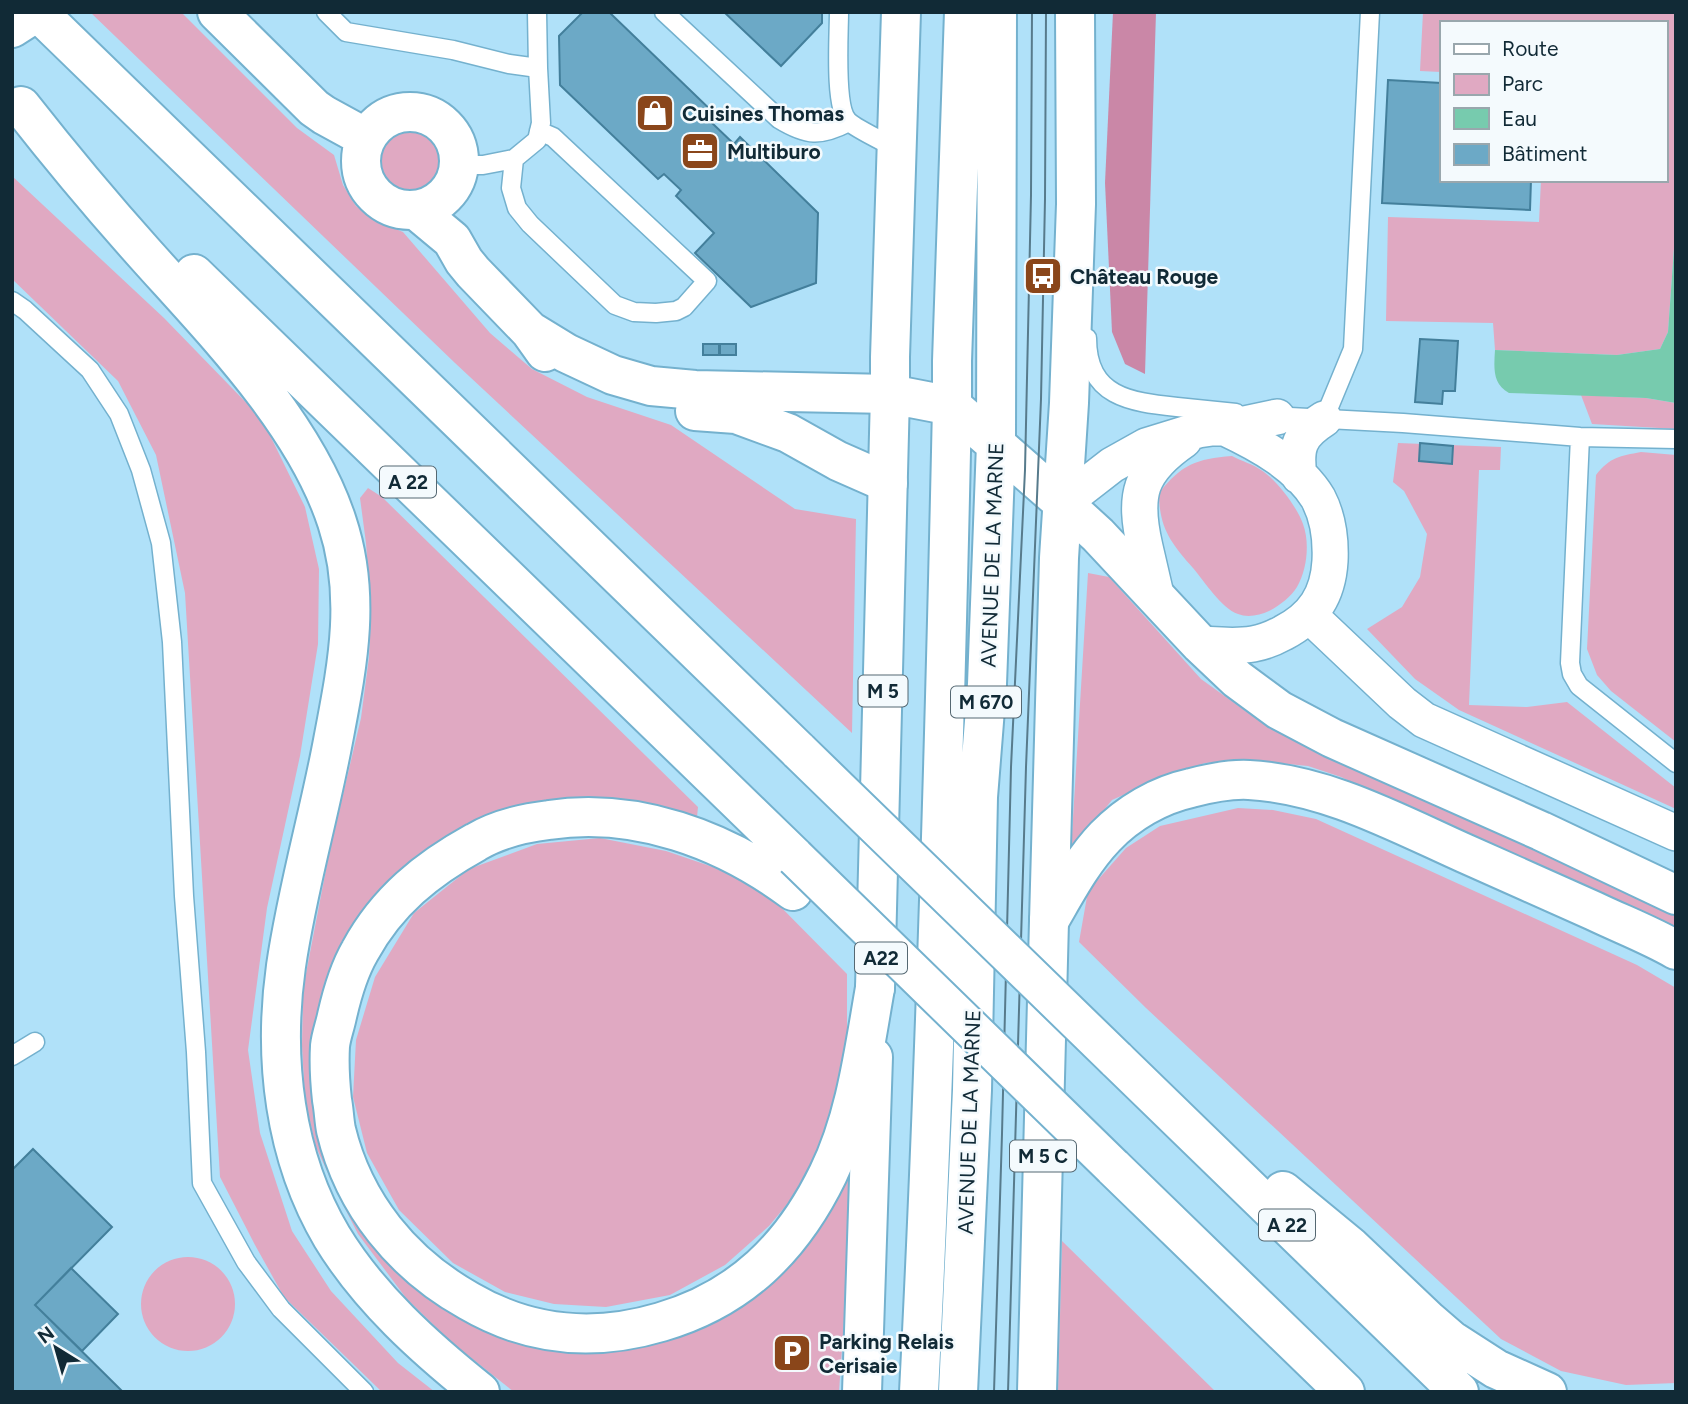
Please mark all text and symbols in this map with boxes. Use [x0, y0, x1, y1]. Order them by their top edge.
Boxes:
legend [1440, 21, 1667, 182]
text: Route [1502, 36, 1558, 61]
text: Parc [1502, 71, 1543, 96]
shop icon: Cuisines Thomas [634, 92, 676, 134]
place label: Cuisines Thomas [682, 101, 844, 126]
text: Eau [1502, 106, 1537, 131]
office icon: Multiburo [679, 130, 721, 172]
place label: Multiburo [727, 139, 821, 164]
text: Bâtiment [1502, 141, 1587, 166]
bus stop icon: Château Rouge [1022, 255, 1064, 297]
place label: Château Rouge [1070, 264, 1219, 289]
street label: AVENUE DE LA MARNE [976, 442, 1008, 668]
road number: A 22 [380, 467, 436, 498]
road number: M 5 [858, 676, 908, 706]
road number: M 670 [951, 687, 1021, 718]
road number: A22 [855, 942, 907, 974]
street label: AVENUE DE LA MARNE [953, 1009, 985, 1235]
road number: M 5 C [1010, 1140, 1076, 1172]
road number: A 22 [1259, 1210, 1315, 1240]
north arrow [21, 1313, 91, 1383]
text: N [33, 1321, 59, 1348]
place label: Parking Relais Cerisaie [819, 1329, 954, 1378]
parking icon: Parking Relais Cerisaie [771, 1332, 813, 1374]

